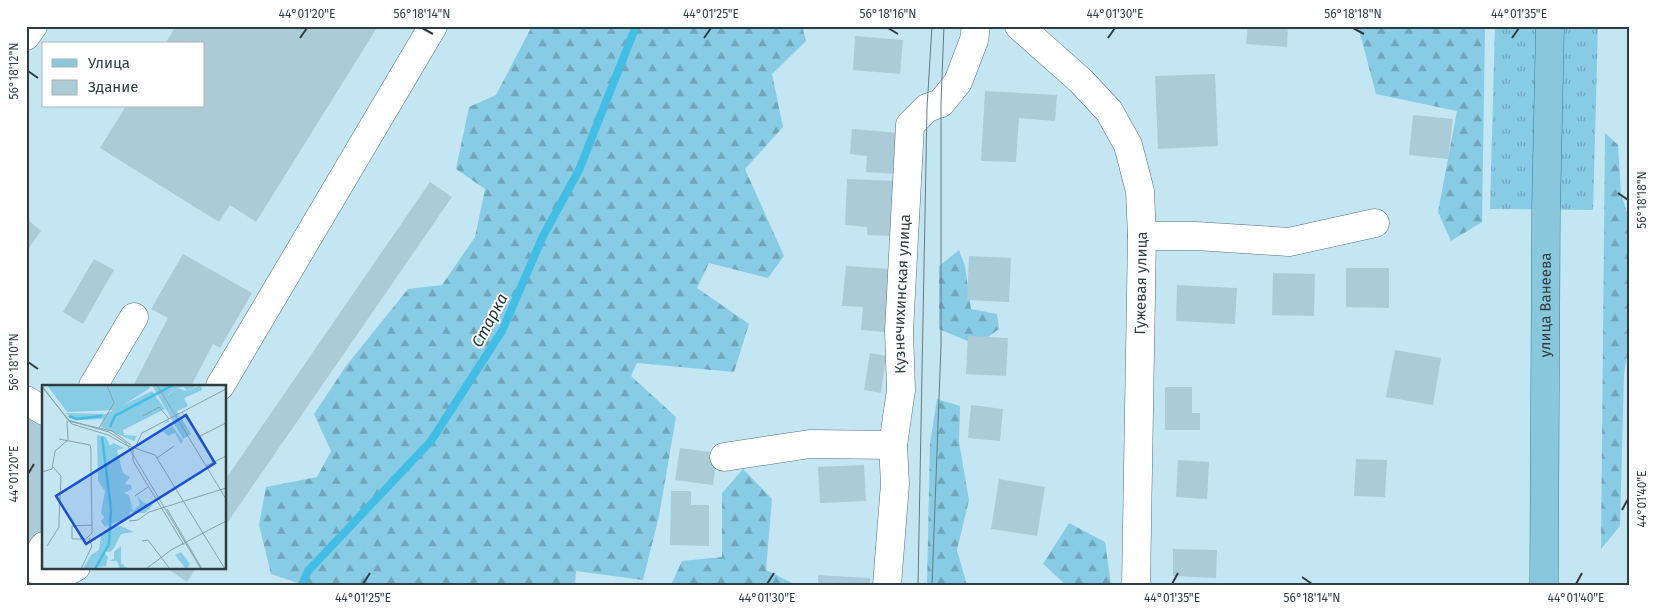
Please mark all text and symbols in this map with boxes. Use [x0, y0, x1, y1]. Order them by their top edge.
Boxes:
text: 44°01'20"E [279, 7, 336, 21]
text: 56°18'14"N [394, 7, 450, 21]
text: 44°01'25"E [683, 7, 739, 21]
text: 56°18'16"N [859, 7, 917, 21]
text: 44°01'30"E [1086, 7, 1144, 21]
text: 56°18'18"N [1324, 7, 1382, 21]
text: 44°01'35"E [1491, 7, 1547, 21]
legend [42, 42, 205, 108]
text: 56°18'12"N [7, 43, 21, 99]
text: Улица [88, 54, 130, 72]
text: Здание [88, 78, 138, 96]
text: 56°18'18"N [1635, 171, 1649, 229]
street label: Кузнечихинская улица [890, 214, 914, 374]
street label: Гужевая улица [1131, 231, 1151, 335]
street label: улица Ванеева [1536, 253, 1555, 357]
water label: Старка [467, 290, 511, 350]
text: 56°18'10"N [7, 333, 21, 391]
inset map [42, 385, 226, 568]
text: 44°01'20"E [7, 446, 21, 503]
text: 44°01'40"E [1635, 471, 1649, 527]
text: 44°01'25"E [335, 591, 391, 605]
text: 44°01'30"E [738, 591, 796, 605]
text: 44°01'35"E [1144, 591, 1200, 605]
text: 56°18'14"N [1284, 591, 1340, 605]
text: 44°01'40"E [1548, 591, 1604, 605]

